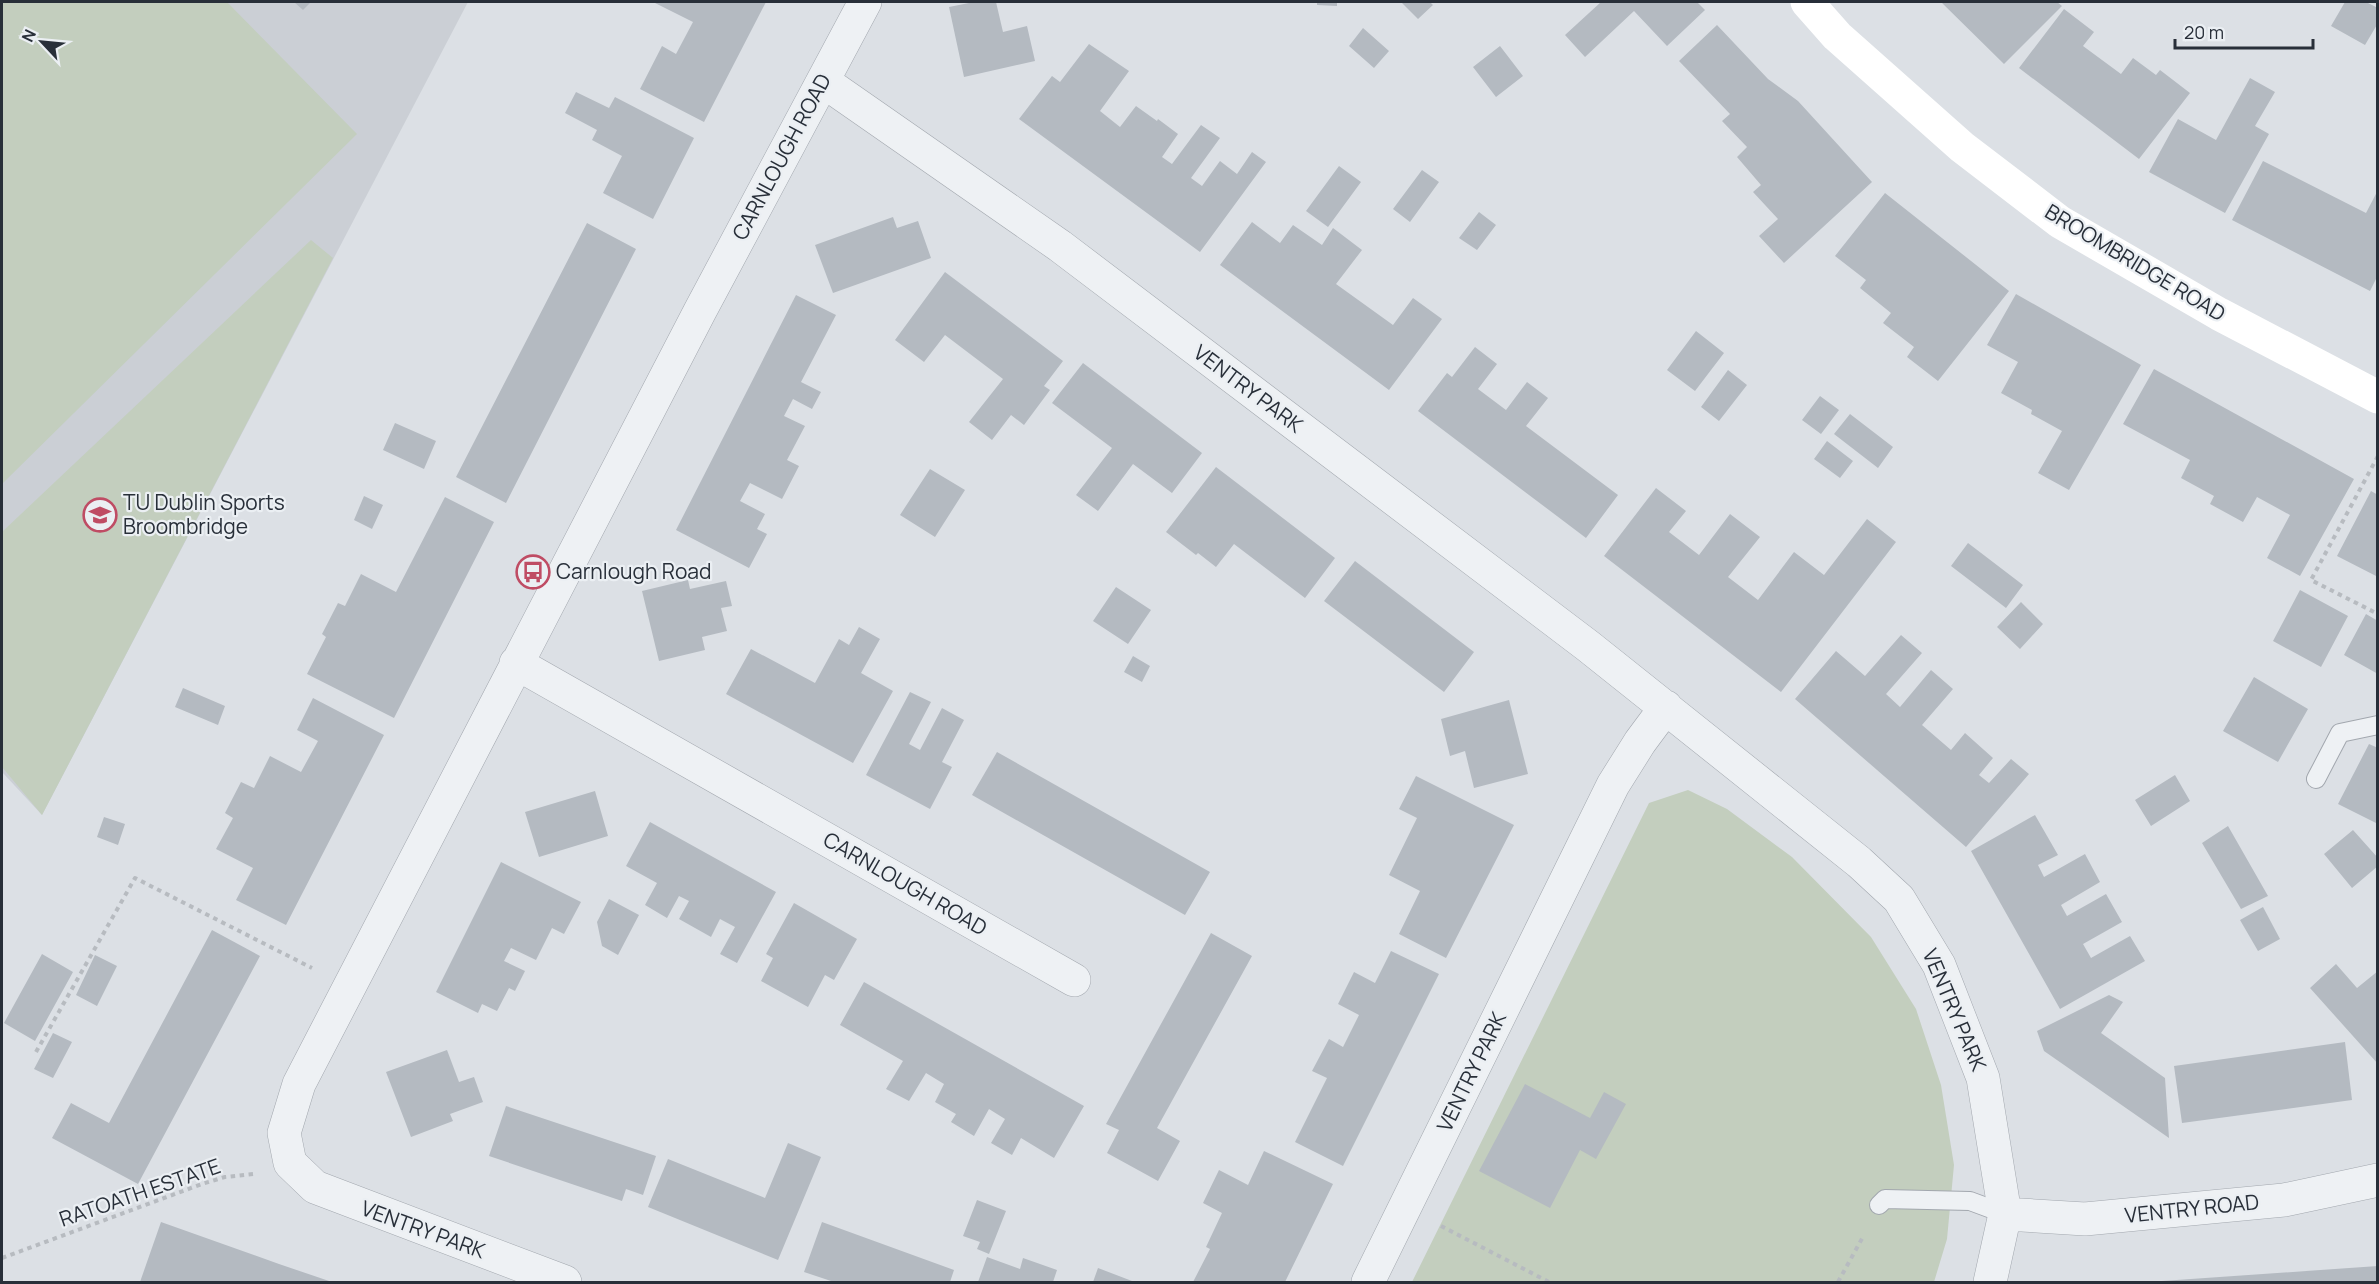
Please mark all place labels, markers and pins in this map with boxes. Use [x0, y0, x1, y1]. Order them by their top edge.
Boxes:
place label: TU Dublin Sports Broombridge [123, 488, 285, 540]
school or university icon: TU Dublin Sports Broombridge [82, 497, 118, 533]
bus stop icon: Carnlough Road [515, 554, 551, 590]
place label: Carnlough Road [556, 557, 711, 585]

